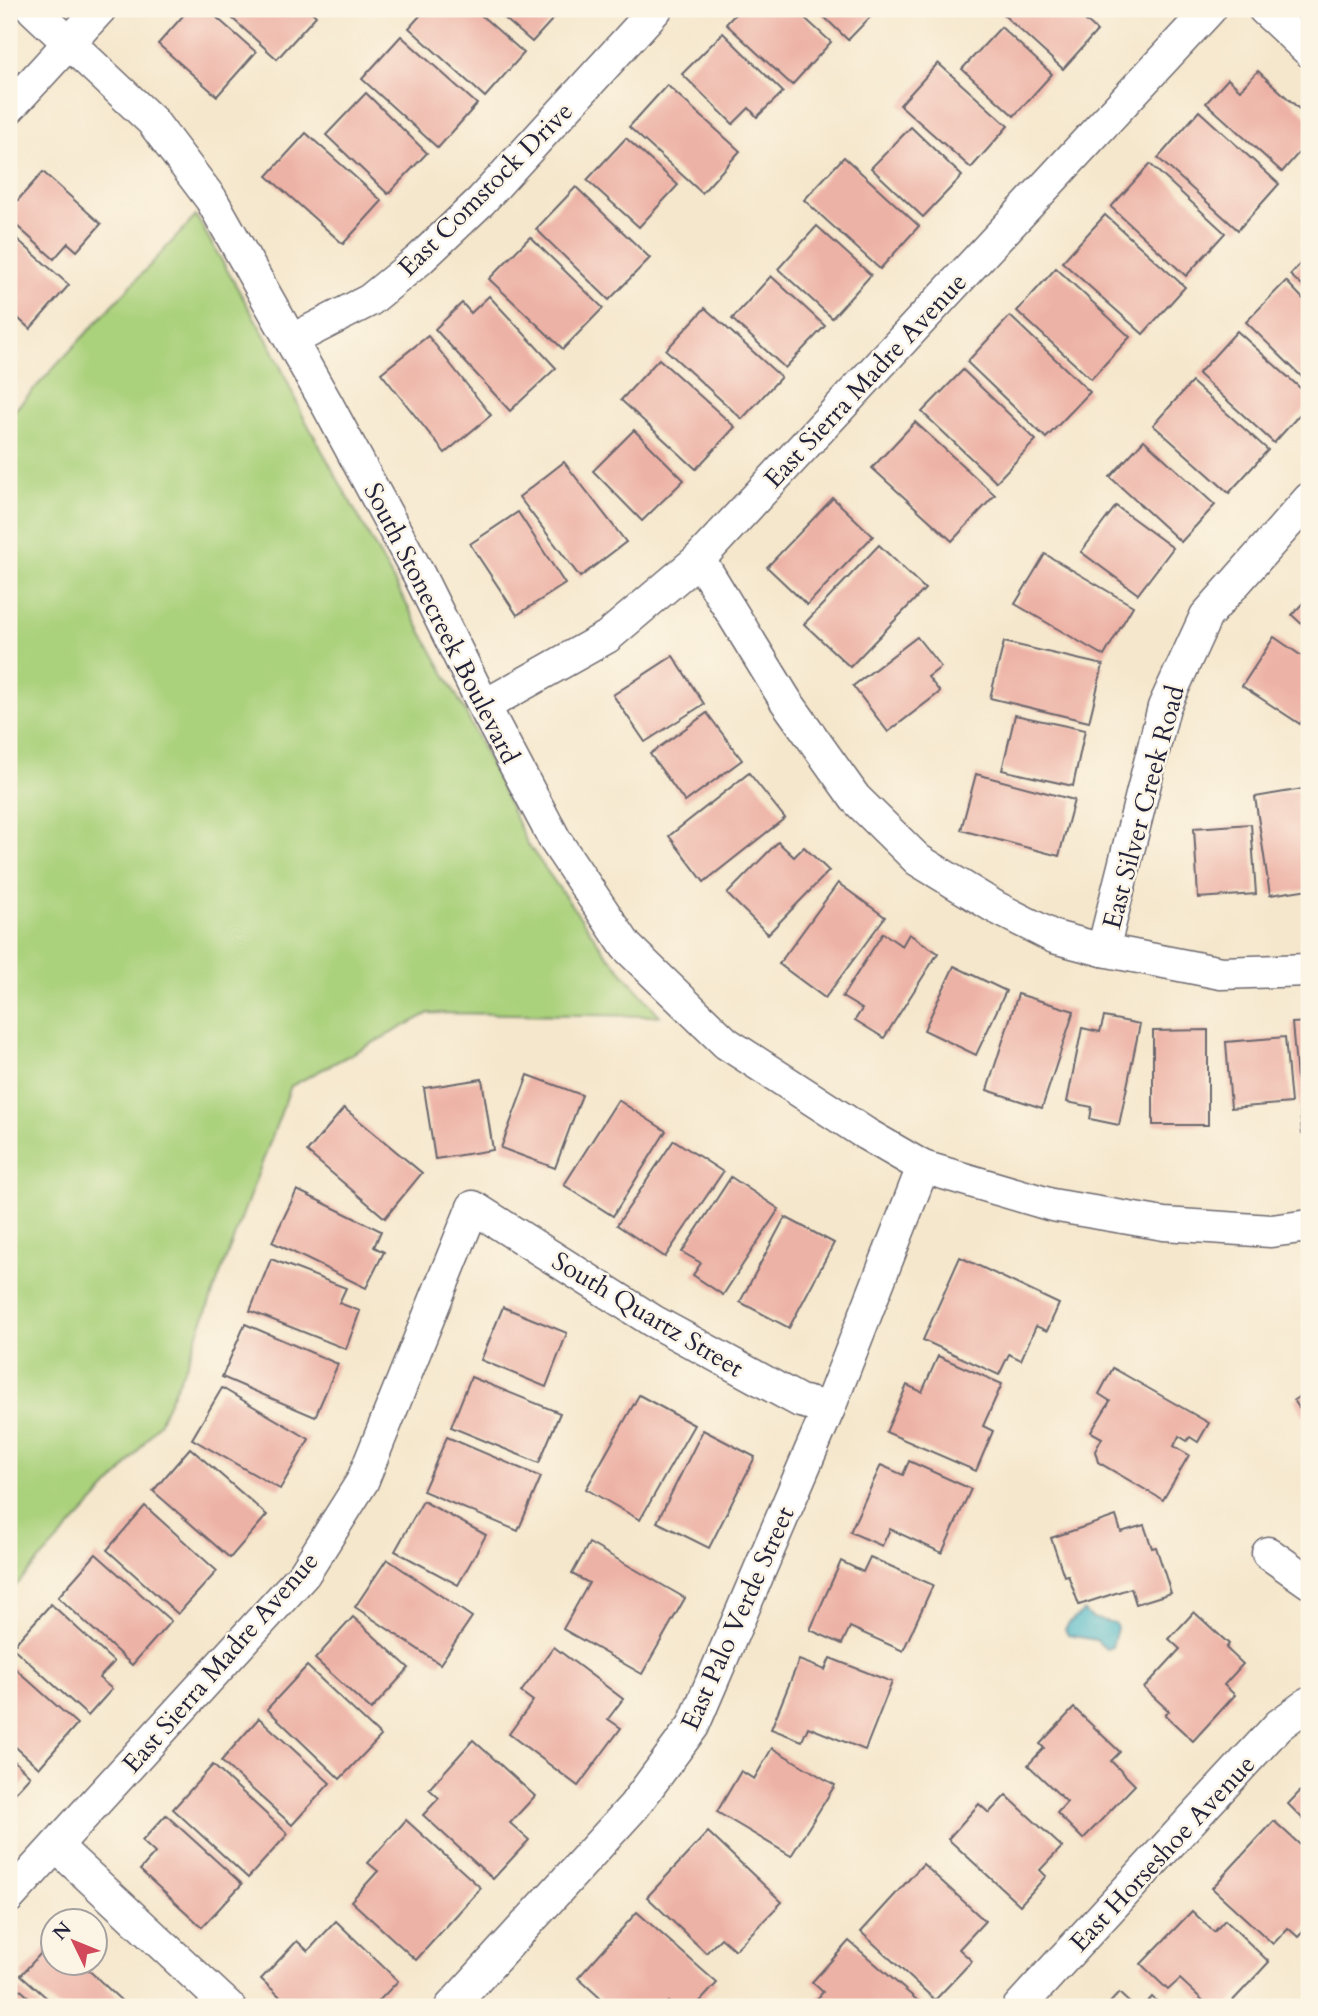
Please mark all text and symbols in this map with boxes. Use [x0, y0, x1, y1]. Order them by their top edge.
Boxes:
street label: East Comstock Drive [390, 94, 580, 284]
street label: East Sierra Madre Avenue [756, 265, 975, 496]
street label: South Stonecreek Boulevard [355, 477, 528, 770]
street label: East Silver Creek Road [1094, 681, 1193, 933]
street label: South Quartz Street [545, 1243, 750, 1385]
street label: East Palo Verde Street [672, 1501, 802, 1735]
street label: East Sierra Madre Avenue [114, 1544, 326, 1780]
street label: East Horseshoe Avenue [1062, 1747, 1263, 1959]
north arrow [38, 1908, 108, 1978]
text: N [47, 1916, 78, 1946]

